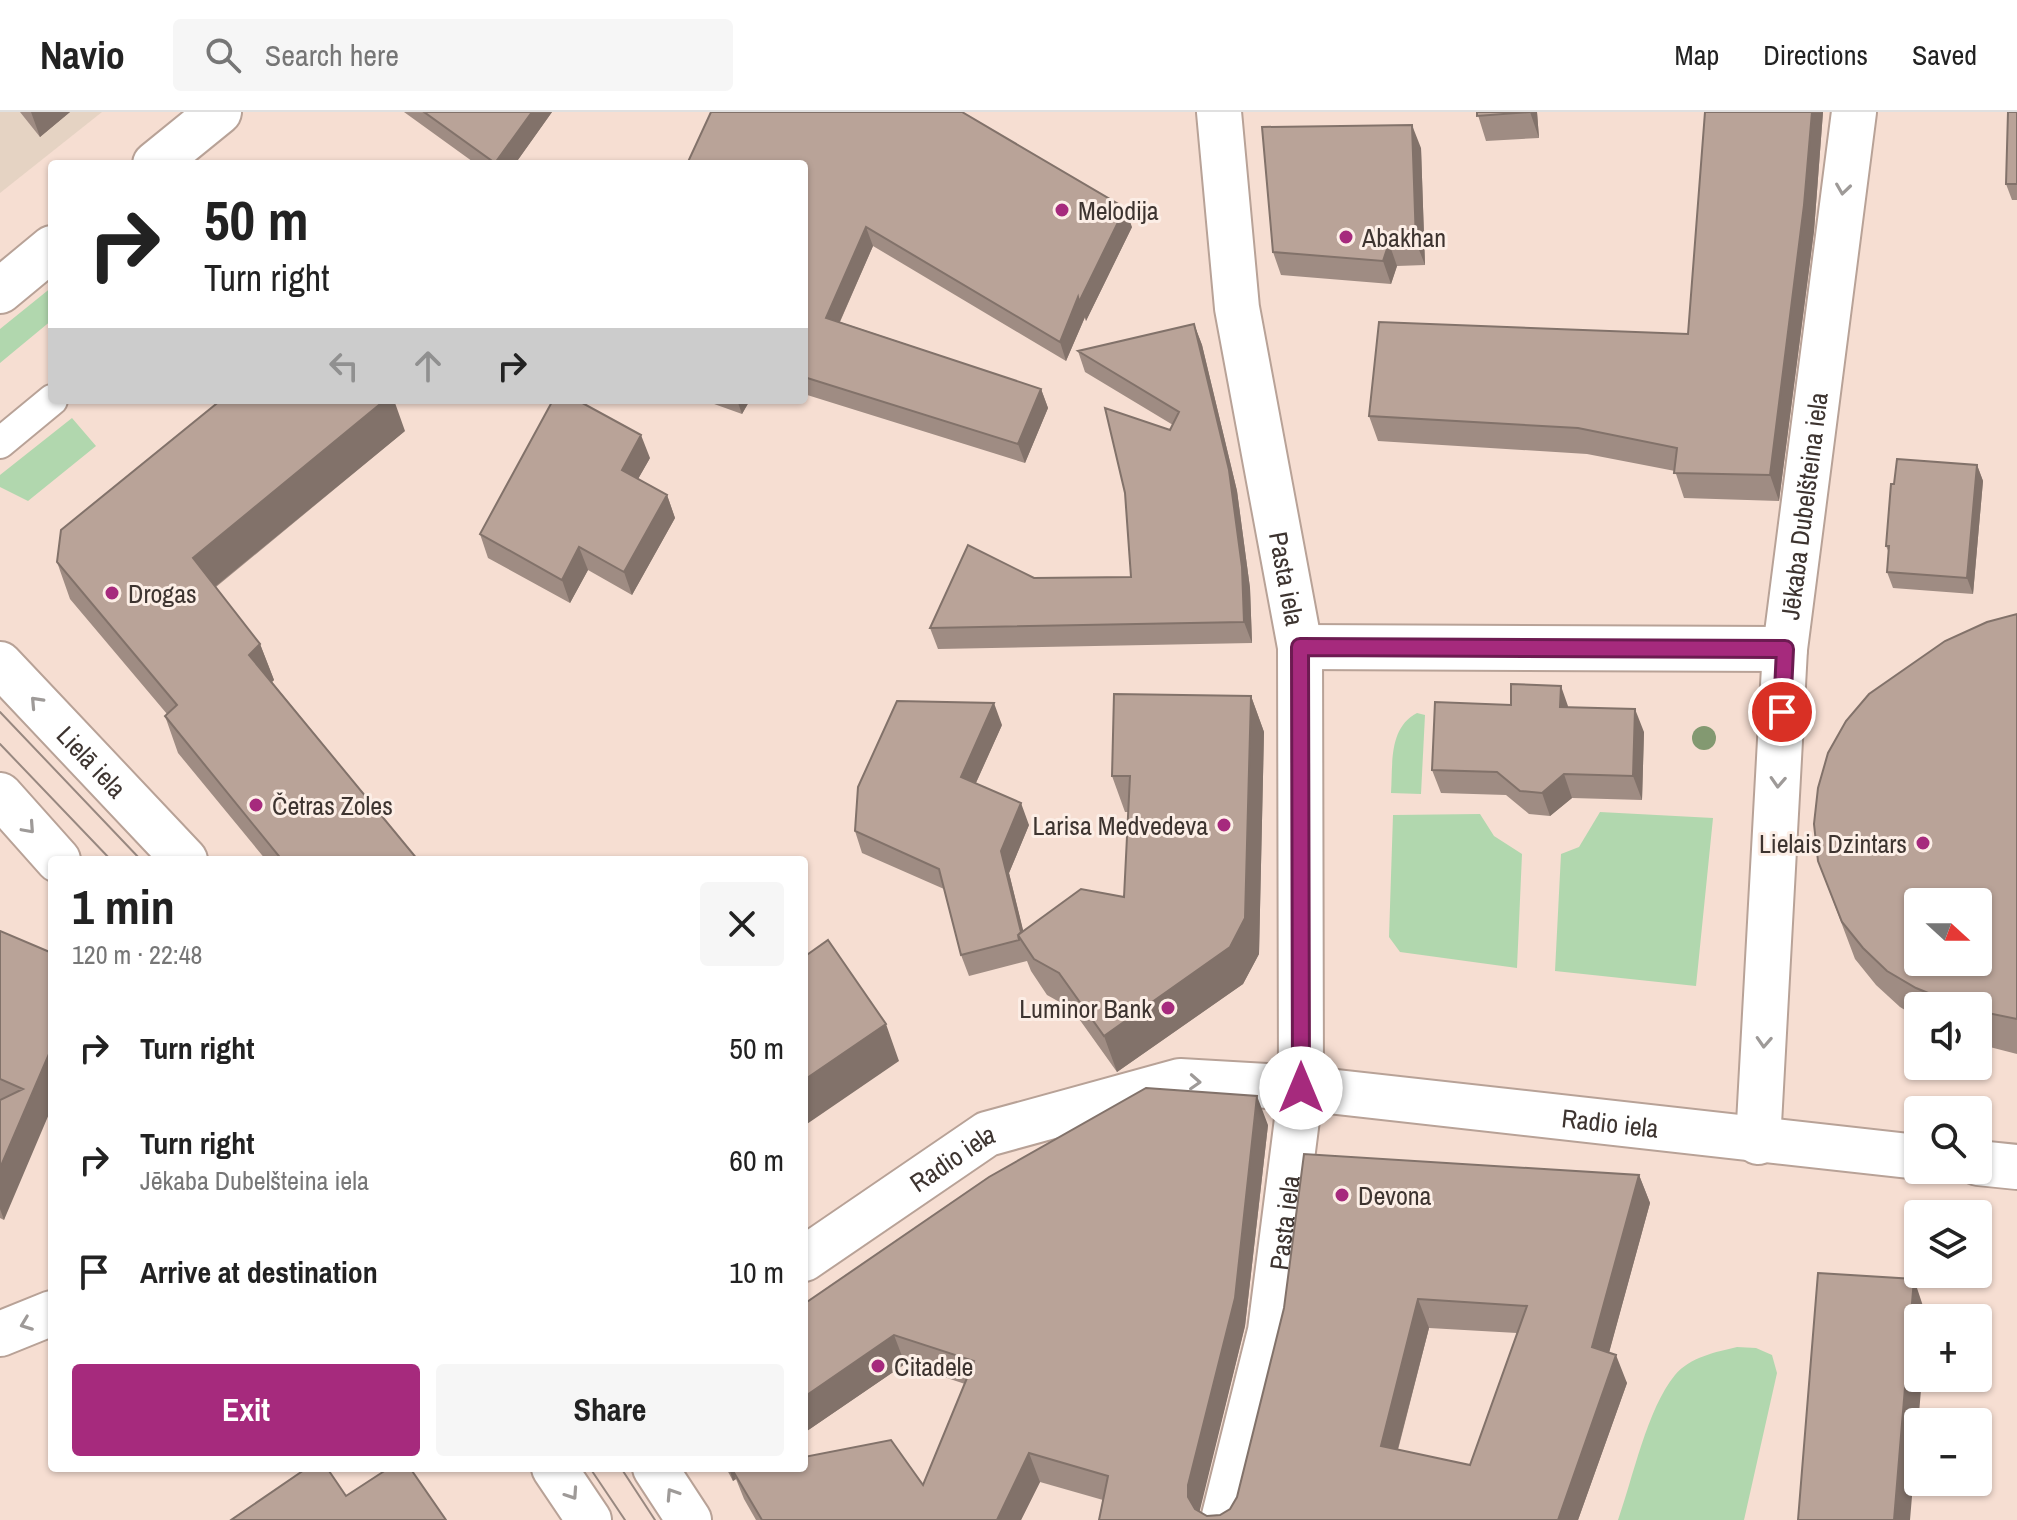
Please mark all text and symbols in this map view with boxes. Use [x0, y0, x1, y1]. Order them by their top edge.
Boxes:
search box [173, 19, 733, 91]
text: Navio [40, 30, 125, 81]
icon: search [201, 33, 245, 77]
text: Search here [265, 35, 399, 75]
text: Map [1675, 36, 1719, 74]
text: Directions [1763, 36, 1868, 74]
text: Saved [1912, 36, 1977, 74]
text: 50 m [204, 182, 309, 257]
one-way arrow [1835, 182, 1852, 196]
icon: right [72, 192, 176, 296]
place label: Melodija [1078, 193, 1159, 228]
marker: Melodija [1053, 201, 1071, 219]
place label: Abakhan [1361, 220, 1446, 255]
marker: Abakhan [1337, 228, 1355, 246]
text: Turn right [204, 254, 329, 302]
icon: left [322, 344, 366, 388]
icon: ahead [406, 344, 450, 388]
icon: right [490, 344, 534, 388]
street label: Jēkaba Dubelšteina iela [1771, 390, 1835, 622]
street label: Pasta iela [1261, 529, 1313, 629]
place label: Drogas [128, 576, 197, 611]
marker: Drogas [103, 584, 121, 602]
pin [1748, 678, 1816, 746]
icon: arrive [1760, 690, 1804, 734]
one-way arrow [31, 696, 45, 711]
street label: Lielā iela [50, 718, 135, 805]
one-way arrow [1770, 776, 1787, 789]
place label: Četras Zoles [272, 788, 393, 823]
marker: Četras Zoles [247, 796, 265, 814]
place label: Larisa Medvedeva [1033, 808, 1208, 843]
marker: Larisa Medvedeva [1215, 816, 1233, 834]
one-way arrow [19, 818, 34, 833]
place label: Lielais Dzintars [1759, 826, 1907, 861]
marker: Lielais Dzintars [1914, 834, 1932, 852]
text: 1 min [72, 874, 175, 939]
button: close [700, 882, 784, 966]
north arrow [1904, 888, 1992, 976]
map controls [1904, 888, 1992, 1496]
text: 120 m · 22:48 [72, 937, 202, 972]
place label: Luminor Bank [1019, 991, 1152, 1026]
button: sound [1904, 992, 1992, 1080]
marker: Luminor Bank [1159, 999, 1177, 1017]
icon: right [72, 1026, 116, 1070]
text: Turn right [140, 1028, 254, 1068]
text: 50 m [729, 1028, 784, 1068]
one-way arrow [1755, 1036, 1772, 1049]
position arrow [1259, 1046, 1343, 1130]
one-way arrow [1189, 1073, 1202, 1090]
button: search [1904, 1096, 1992, 1184]
street label: Radio iela [1560, 1100, 1661, 1145]
street label: Radio iela [903, 1115, 999, 1199]
text: Turn right [140, 1123, 254, 1163]
icon: right [72, 1138, 116, 1182]
text: 60 m [729, 1140, 784, 1180]
text: Jēkaba Dubelšteina iela [140, 1163, 369, 1198]
street label: Pasta iela [1260, 1173, 1307, 1272]
place label: Devona [1358, 1178, 1432, 1213]
marker: Devona [1333, 1186, 1351, 1204]
button: layers [1904, 1200, 1992, 1288]
icon: arrive [72, 1250, 116, 1294]
text: Arrive at destination [140, 1252, 378, 1292]
text: 10 m [729, 1252, 784, 1292]
button: + [1904, 1304, 1992, 1392]
one-way arrow [20, 1314, 34, 1330]
place label: Citadele [894, 1349, 973, 1384]
marker: Citadele [869, 1357, 887, 1375]
button: Exit [72, 1364, 420, 1456]
button: Share [436, 1364, 784, 1456]
button: − [1904, 1408, 1992, 1496]
one-way arrow [562, 1485, 577, 1500]
one-way arrow [667, 1488, 682, 1503]

